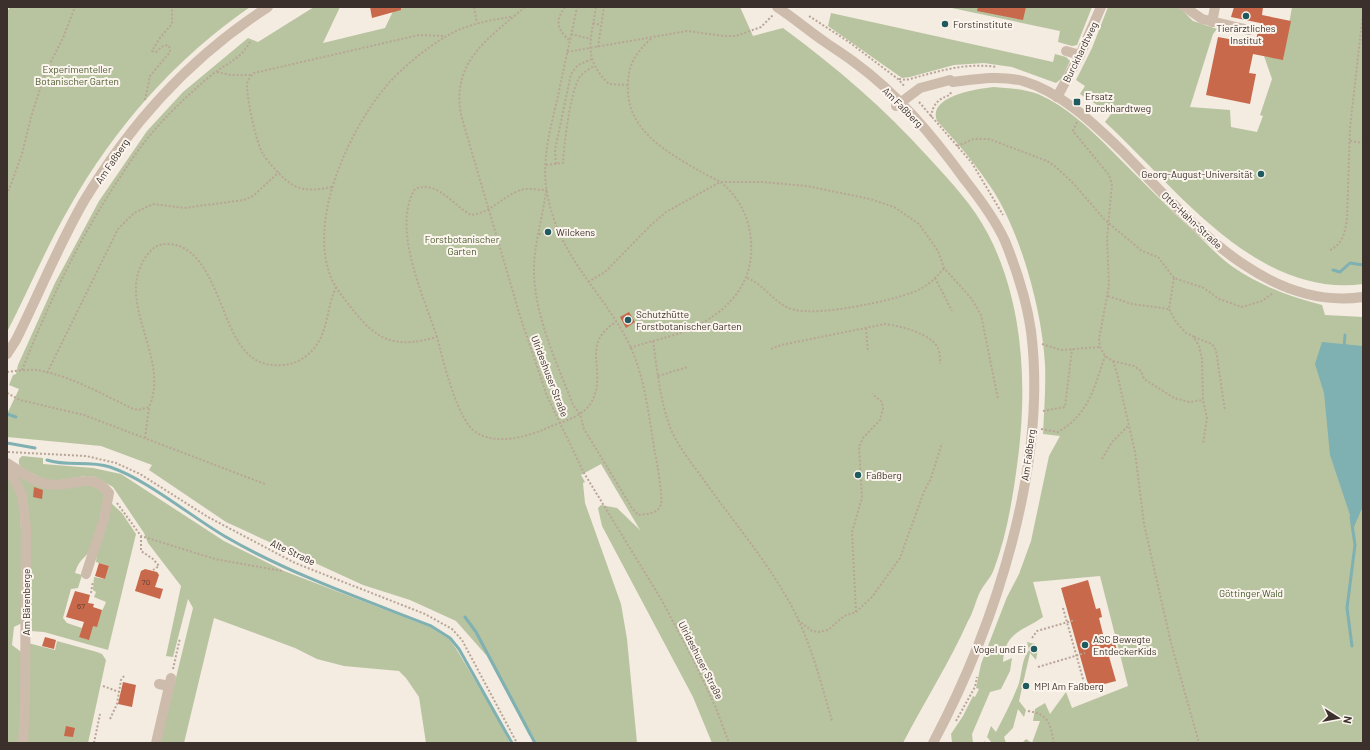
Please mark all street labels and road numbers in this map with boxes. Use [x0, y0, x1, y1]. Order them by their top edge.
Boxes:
street label: Burckhardtweg [1060, 20, 1100, 84]
street label: Am Faßberg [880, 84, 926, 130]
street label: Am Faßberg [92, 136, 132, 186]
street label: Otto-Hahn-Straße [1159, 189, 1225, 251]
street label: Ulrideshuser Straße [529, 334, 571, 418]
street label: Am Faßberg [1018, 428, 1038, 482]
street label: Alte Straße [269, 536, 317, 568]
street label: Am Bärenberge [20, 569, 32, 635]
street label: Ulrideshuser Straße [676, 619, 726, 701]

